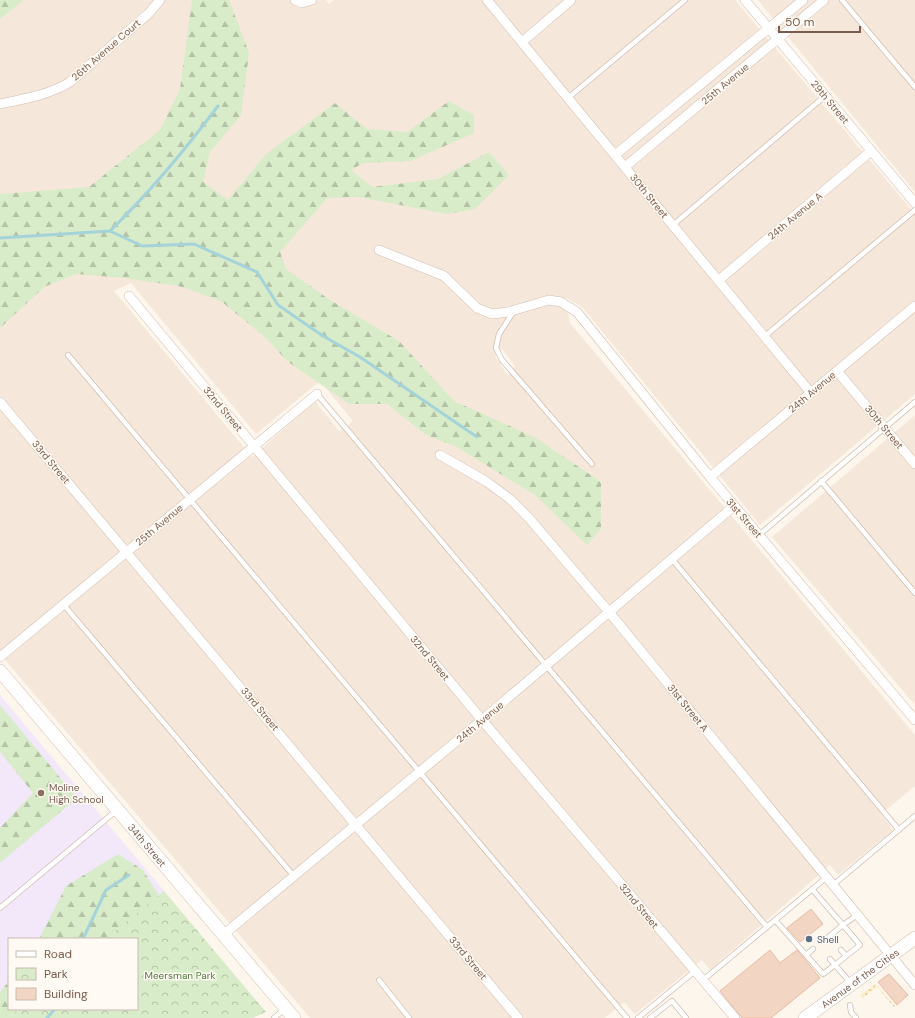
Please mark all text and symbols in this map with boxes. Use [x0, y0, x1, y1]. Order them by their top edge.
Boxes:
scale bar [779, 8, 860, 34]
text: 50 m [785, 14, 814, 30]
street label: 26th Avenue Court [69, 16, 143, 84]
street label: 25th Avenue [699, 60, 752, 108]
street label: 29th Street [808, 78, 852, 126]
street label: 30th Street [627, 171, 671, 221]
street label: 24th Avenue A [765, 189, 825, 243]
street label: 24th Avenue [786, 368, 839, 416]
street label: 32nd Street [200, 384, 246, 434]
street label: 30th Street [862, 402, 906, 452]
street label: 33rd Street [29, 438, 73, 486]
street label: 31st Street [723, 495, 765, 541]
street label: 25th Avenue [133, 501, 186, 549]
street label: 32nd Street [407, 633, 453, 683]
street label: 31st Street A [665, 681, 711, 735]
street label: 33rd Street [238, 685, 282, 733]
street label: 24th Avenue [454, 698, 507, 746]
place label: Moline High School [49, 781, 104, 806]
marker: Moline High School [36, 788, 46, 798]
street label: 34th Street [125, 821, 169, 869]
street label: 32nd Street [616, 881, 662, 931]
place label: Shell [817, 933, 839, 946]
street label: 33rd Street [446, 934, 490, 982]
marker: Shell [804, 934, 814, 944]
legend [8, 938, 138, 1010]
street label: Avenue of the Cities [818, 945, 902, 1011]
text: Road [44, 946, 72, 962]
text: Park [44, 966, 68, 982]
park label: Meersman Park [145, 969, 216, 982]
text: Building [44, 986, 88, 1002]

